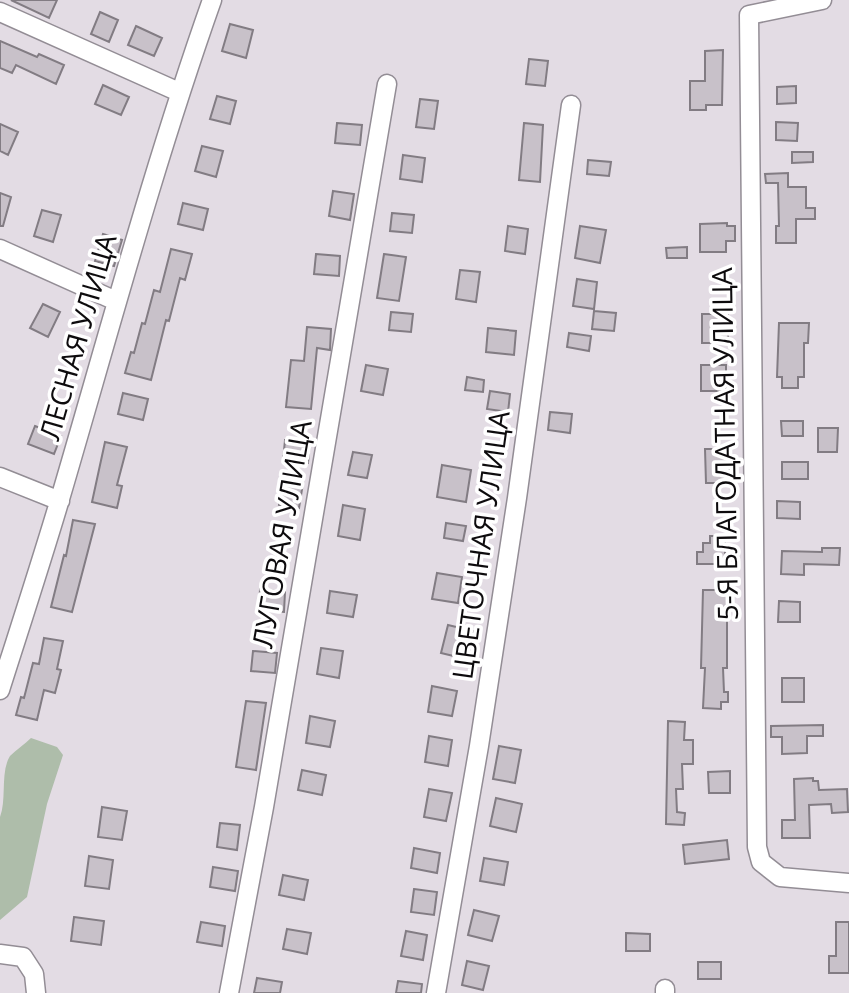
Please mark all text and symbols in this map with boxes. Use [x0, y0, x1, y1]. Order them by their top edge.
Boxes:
street label: ЛЕСНАЯ УЛИЦА [29, 229, 125, 444]
street label: 5-Я БЛАГОДАТНАЯ УЛИЦА [702, 267, 746, 621]
street label: ЦВЕТОЧНАЯ УЛИЦА [442, 408, 518, 682]
street label: ЛУГОВАЯ УЛИЦА [242, 417, 320, 651]

